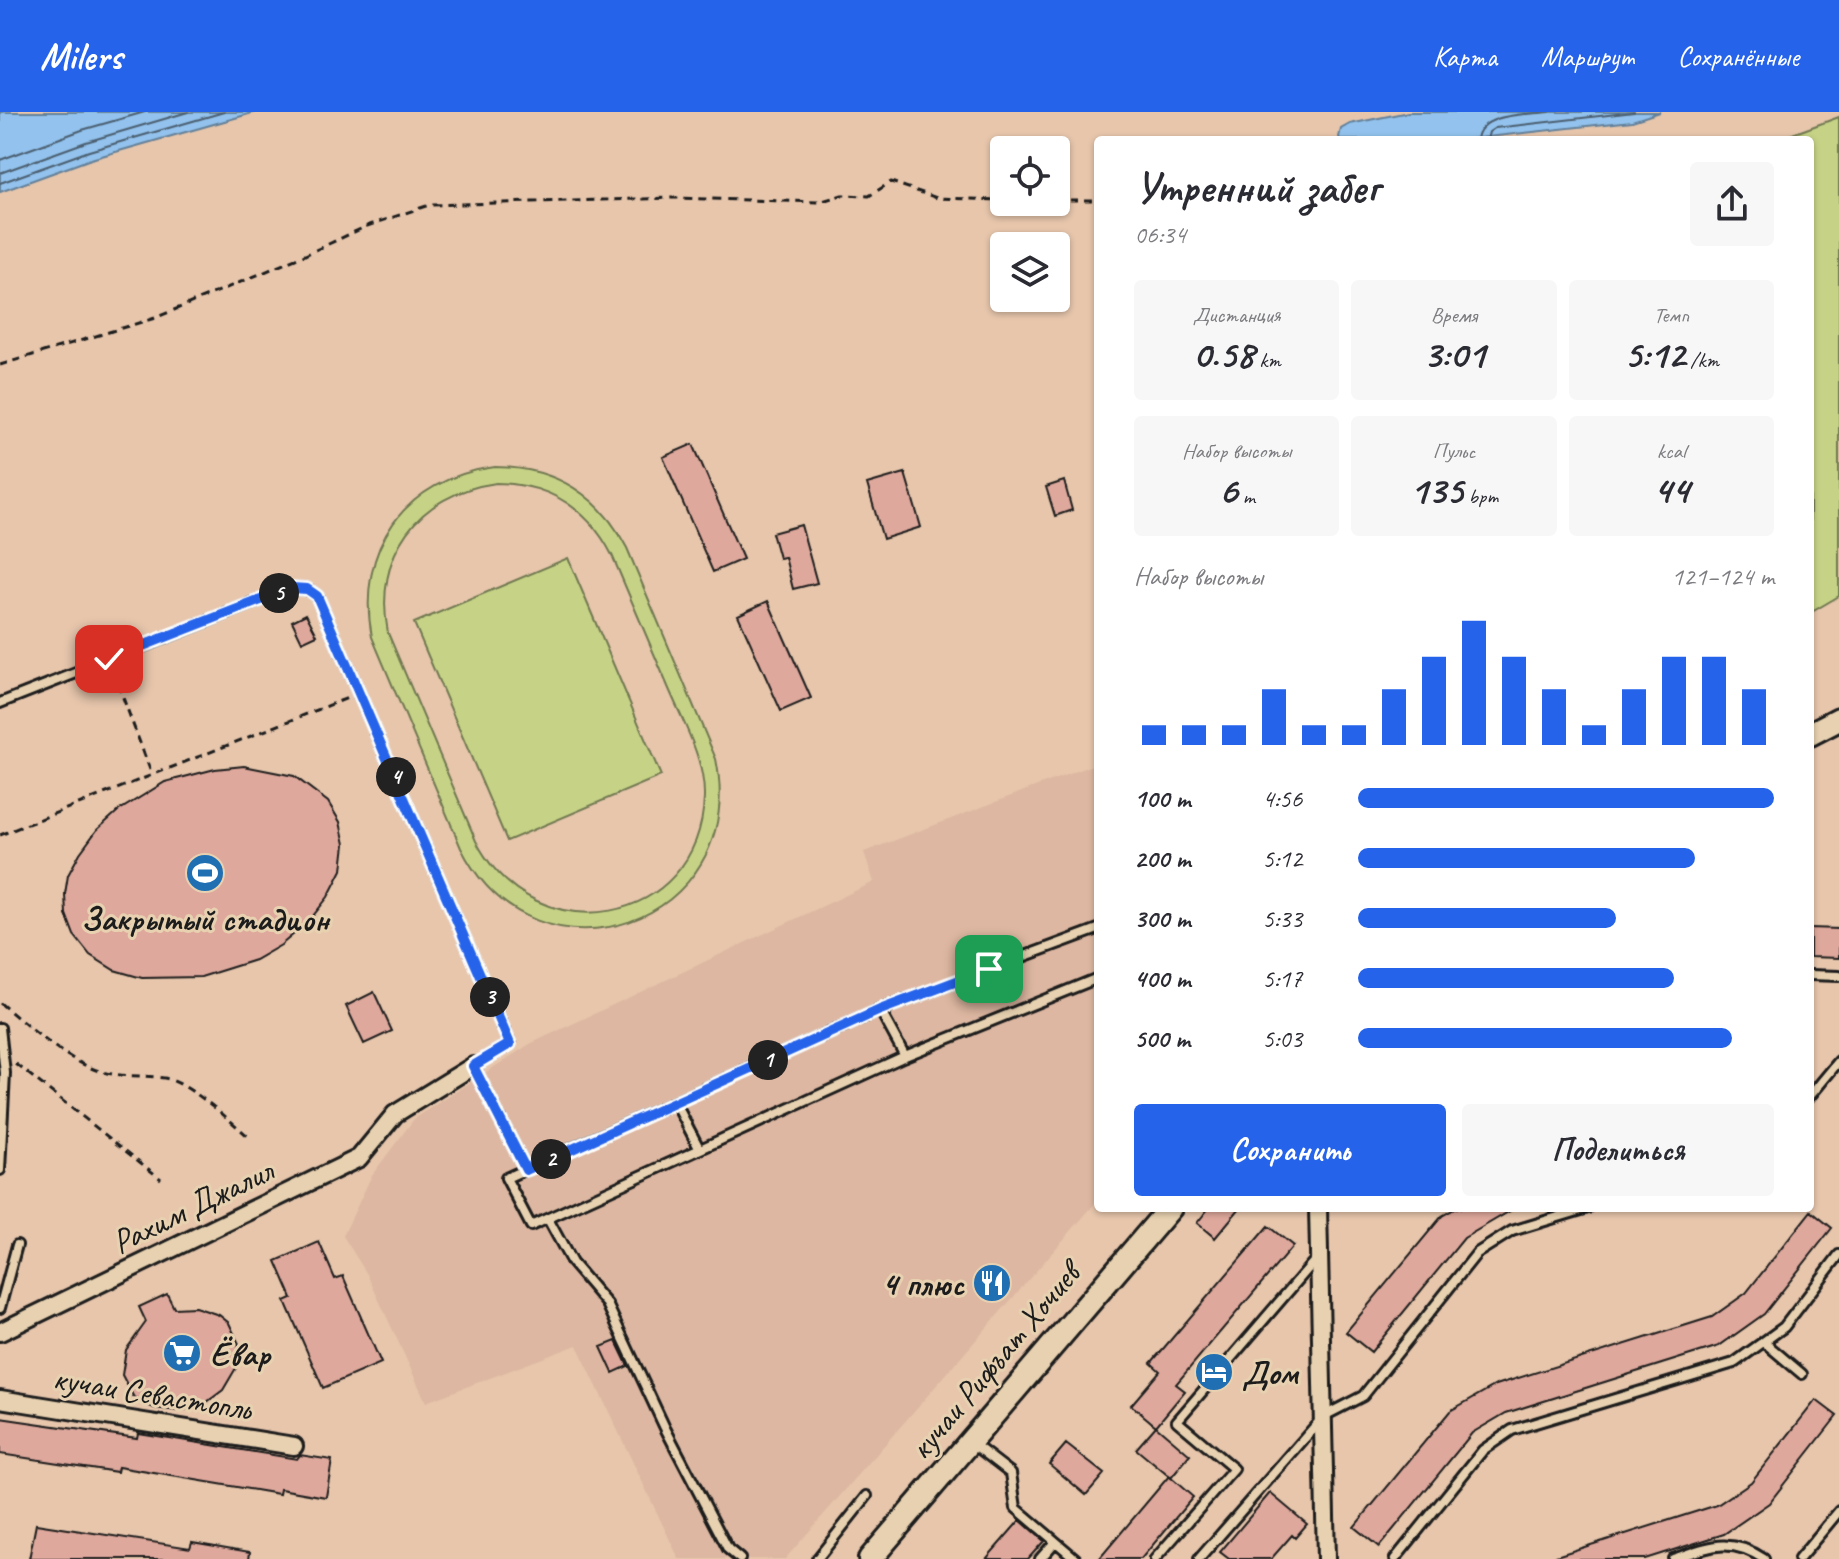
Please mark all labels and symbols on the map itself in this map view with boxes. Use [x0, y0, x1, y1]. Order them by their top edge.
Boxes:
pin: 5 [259, 573, 299, 613]
pin [75, 625, 143, 693]
pin: 4 [376, 757, 416, 797]
sports icon: Закрытый стадион [184, 852, 226, 894]
place label: Закрытый стадион [81, 897, 331, 940]
pin [955, 935, 1023, 1003]
pin: 3 [470, 977, 510, 1017]
pin: 1 [748, 1040, 788, 1080]
pin: 2 [531, 1139, 571, 1179]
street label: Рахим Джалил [105, 1148, 281, 1263]
street label: кучаи Рифъат Хочиев [899, 1249, 1093, 1468]
place label: 4 плюс [882, 1262, 965, 1305]
restaurant icon: 4 плюс [971, 1262, 1013, 1304]
supermarket icon: Ёвар [161, 1332, 203, 1374]
place label: Ёвар [210, 1332, 272, 1375]
hotel icon: Дом [1193, 1351, 1235, 1393]
place label: Дом [1242, 1351, 1300, 1394]
street label: кучаи Севастопль [50, 1356, 257, 1430]

